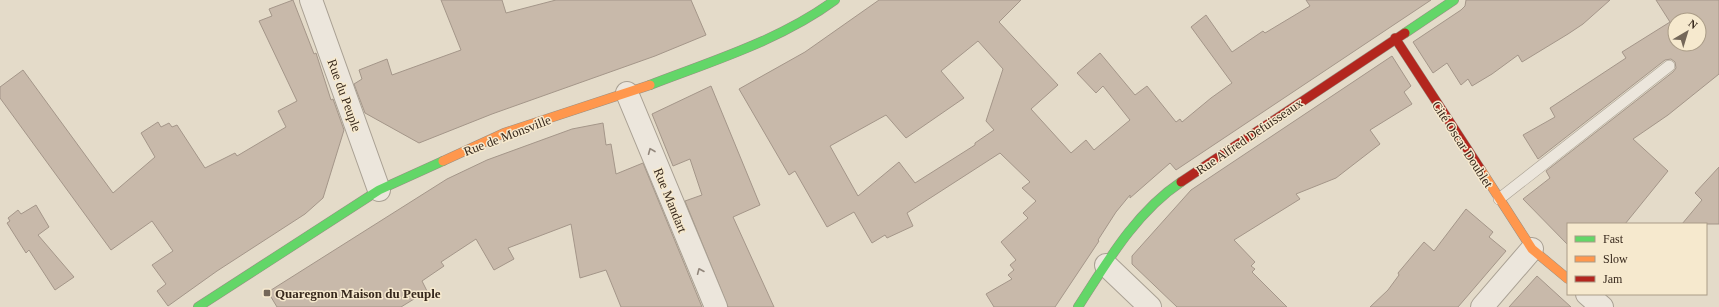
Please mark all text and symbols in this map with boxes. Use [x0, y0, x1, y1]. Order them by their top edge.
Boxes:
north arrow [1667, 12, 1707, 52]
text: N [1686, 17, 1700, 31]
street label: Rue du Peuple [325, 57, 365, 134]
street label: Rue Alfred Defuisseaux [1193, 95, 1306, 178]
street label: Cité Oscar Doublet [1429, 98, 1496, 191]
street label: Rue de Monsville [461, 112, 553, 159]
one-way arrow [648, 147, 656, 155]
street label: Rue Mandart [651, 166, 690, 235]
legend [1567, 223, 1707, 295]
text: Fast [1603, 232, 1624, 246]
text: Slow [1603, 252, 1628, 266]
one-way arrow [697, 268, 705, 276]
text: Jam [1603, 272, 1623, 286]
place label: Quaregnon Maison du Peuple [275, 286, 441, 301]
marker: Quaregnon Maison du Peuple [262, 288, 272, 298]

